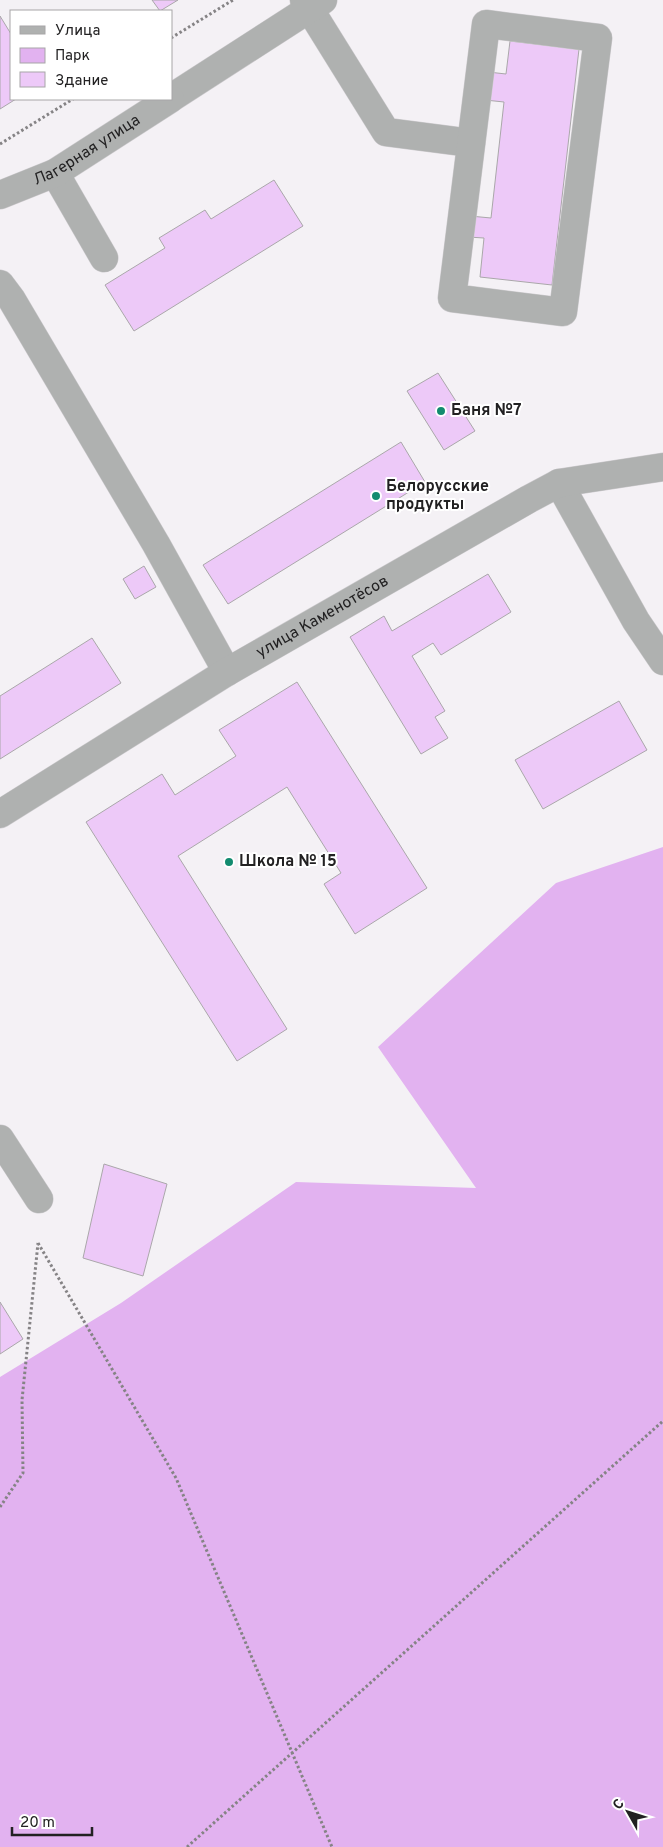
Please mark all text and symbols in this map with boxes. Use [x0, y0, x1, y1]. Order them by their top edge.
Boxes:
legend [10, 10, 172, 100]
text: Улица [55, 22, 100, 41]
text: Парк [55, 47, 90, 66]
text: Здание [55, 72, 108, 91]
street label: Лагерная улица [31, 111, 144, 191]
place label: Баня №7 [451, 401, 522, 421]
marker: Баня №7 [435, 405, 447, 417]
place label: Белорусские продукты [386, 477, 489, 515]
marker: Белорусские продукты [370, 490, 382, 502]
street label: улица Каменотёсов [253, 571, 392, 663]
place label: Школа № 15 [239, 852, 337, 872]
marker: Школа № 15 [223, 856, 235, 868]
north arrow [603, 1787, 653, 1837]
text: С [610, 1796, 629, 1814]
scale bar [12, 1804, 92, 1836]
text: 20 m [20, 1814, 55, 1833]

